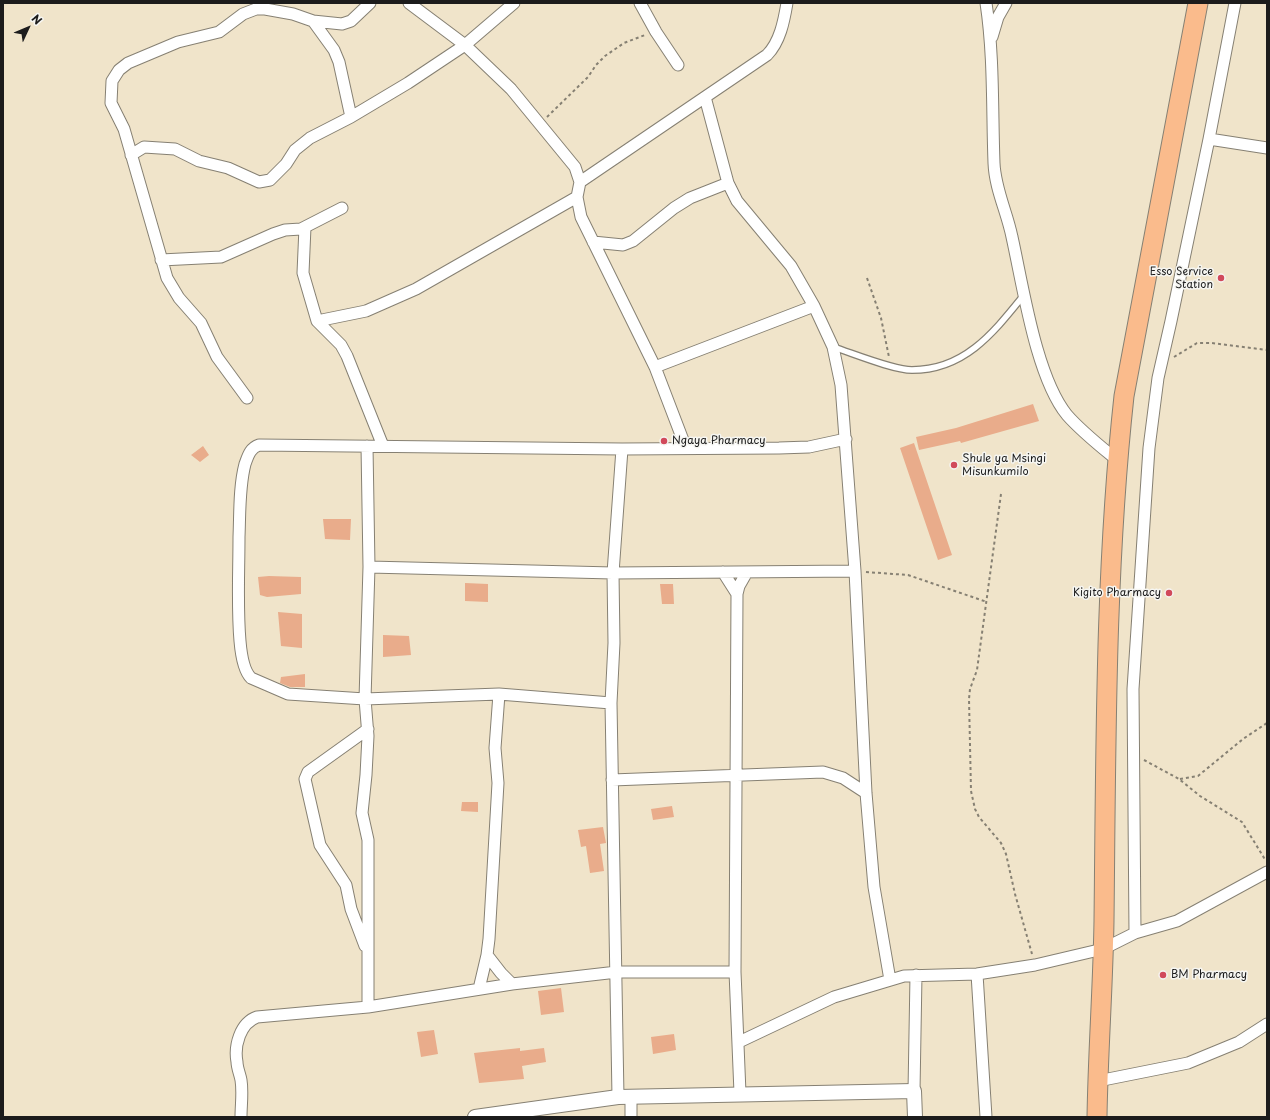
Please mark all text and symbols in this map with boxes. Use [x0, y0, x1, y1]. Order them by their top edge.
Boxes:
north arrow [8, 8, 48, 48]
text: N [28, 10, 46, 28]
place label: Esso Service Station [1150, 265, 1213, 291]
marker: Esso Service Station [1216, 273, 1226, 283]
place label: Ngaya Pharmacy [672, 434, 766, 448]
marker: Ngaya Pharmacy [659, 436, 669, 446]
place label: Shule ya Msingi Misunkumilo [962, 452, 1046, 478]
marker: Shule ya Msingi Misunkumilo [949, 460, 959, 470]
place label: Kigito Pharmacy [1073, 586, 1161, 600]
marker: Kigito Pharmacy [1164, 588, 1174, 598]
place label: BM Pharmacy [1171, 968, 1247, 982]
marker: BM Pharmacy [1158, 970, 1168, 980]

